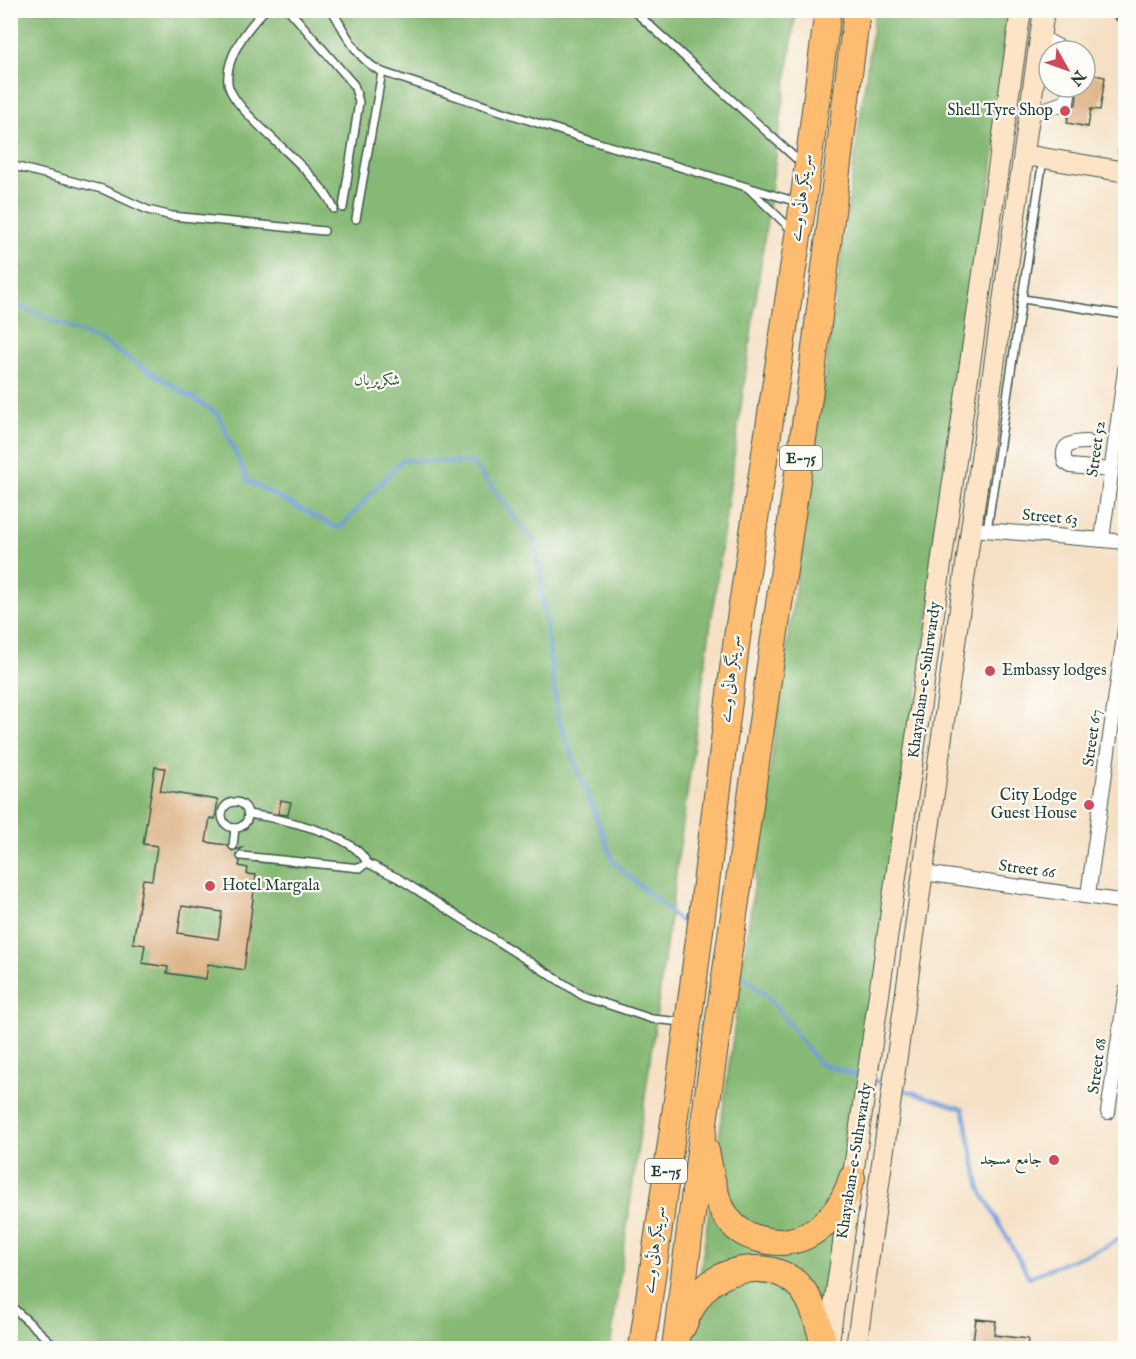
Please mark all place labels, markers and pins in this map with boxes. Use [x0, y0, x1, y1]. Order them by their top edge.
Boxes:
place label: Shell Tyre Shop [947, 101, 1053, 121]
marker: Shell Tyre Shop [1058, 104, 1072, 118]
place label: Embassy lodges [1002, 661, 1107, 681]
marker: Embassy lodges [983, 664, 997, 678]
place label: City Lodge Guest House [991, 786, 1077, 824]
marker: City Lodge Guest House [1082, 798, 1096, 812]
place label: Hotel Margala [222, 876, 320, 896]
marker: Hotel Margala [203, 879, 217, 893]
place label: جامع مسجد [980, 1150, 1042, 1174]
marker: جامع مسجد [1047, 1153, 1061, 1167]

